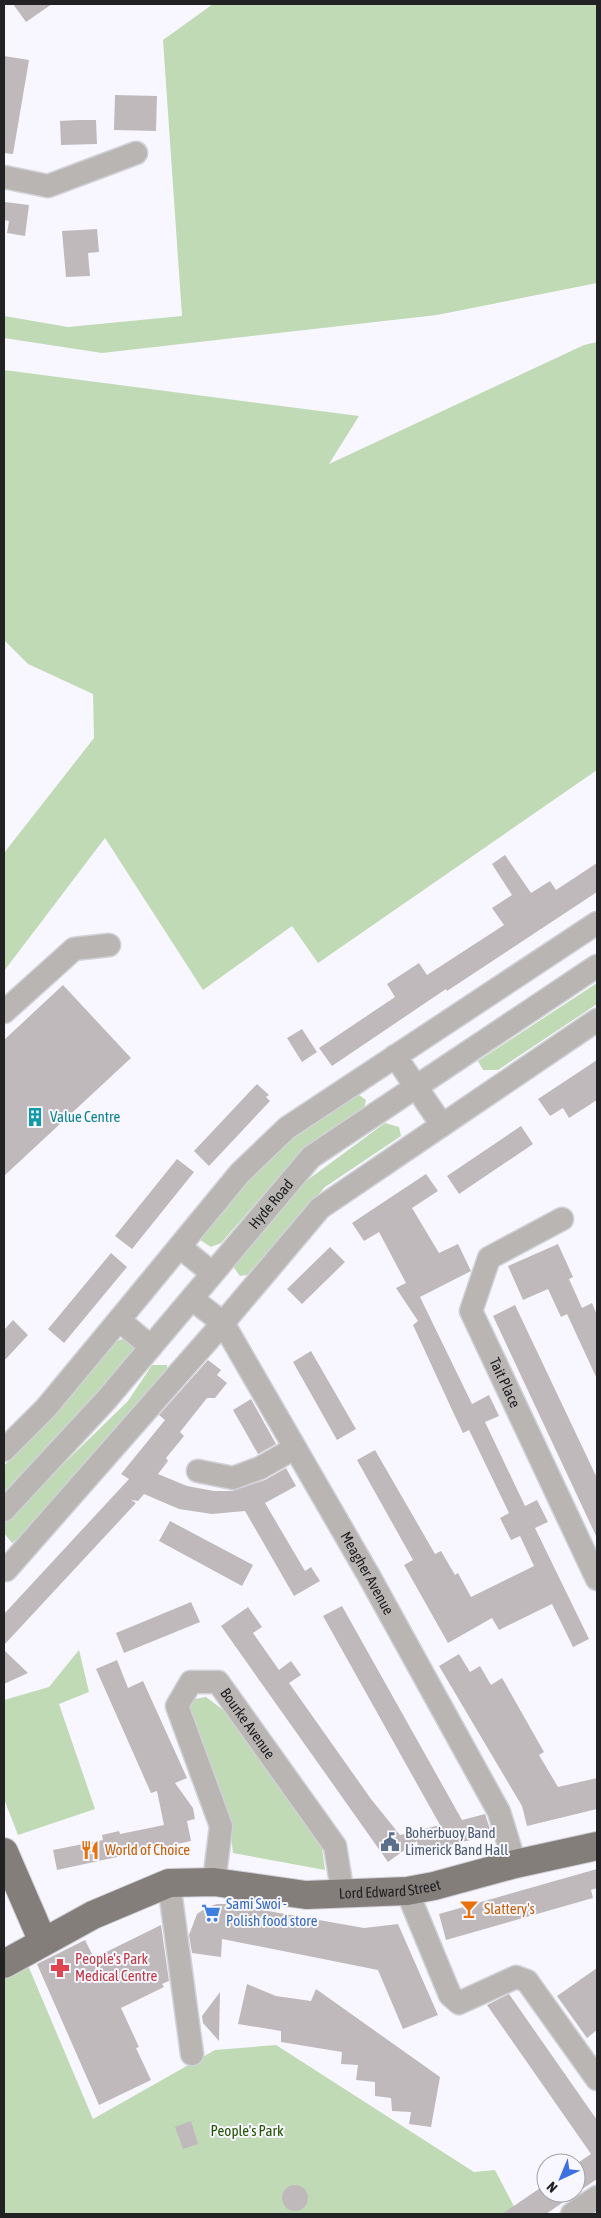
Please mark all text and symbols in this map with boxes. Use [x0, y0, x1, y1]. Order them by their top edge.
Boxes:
building icon: Value Centre [24, 1106, 46, 1128]
place label: Value Centre [50, 1108, 121, 1125]
street label: Hyde Road [245, 1176, 296, 1232]
street label: Tait Place [486, 1355, 524, 1410]
street label: Meagher Avenue [337, 1529, 398, 1618]
street label: Bourke Avenue [217, 1685, 279, 1762]
place label: Boherbuoy Band Limerick Band Hall [405, 1824, 508, 1858]
public building icon: Boherbuoy Band Limerick Band Hall [379, 1831, 401, 1853]
restaurant icon: World of Choice [79, 1839, 101, 1861]
place label: World of Choice [105, 1841, 190, 1858]
street label: Lord Edward Street [338, 1876, 443, 1902]
place label: Sami Swoi - Polish food store [226, 1895, 318, 1929]
bar icon: Slattery's [458, 1898, 480, 1920]
place label: Slattery's [484, 1900, 535, 1917]
supermarket icon: Sami Swoi - Polish food store [200, 1902, 222, 1924]
place label: People's Park Medical Centre [75, 1950, 157, 1984]
pharmacy icon: People's Park Medical Centre [49, 1957, 71, 1979]
park label: People's Park [210, 2122, 284, 2139]
north arrow [536, 2153, 586, 2203]
text: N [543, 2179, 560, 2196]

